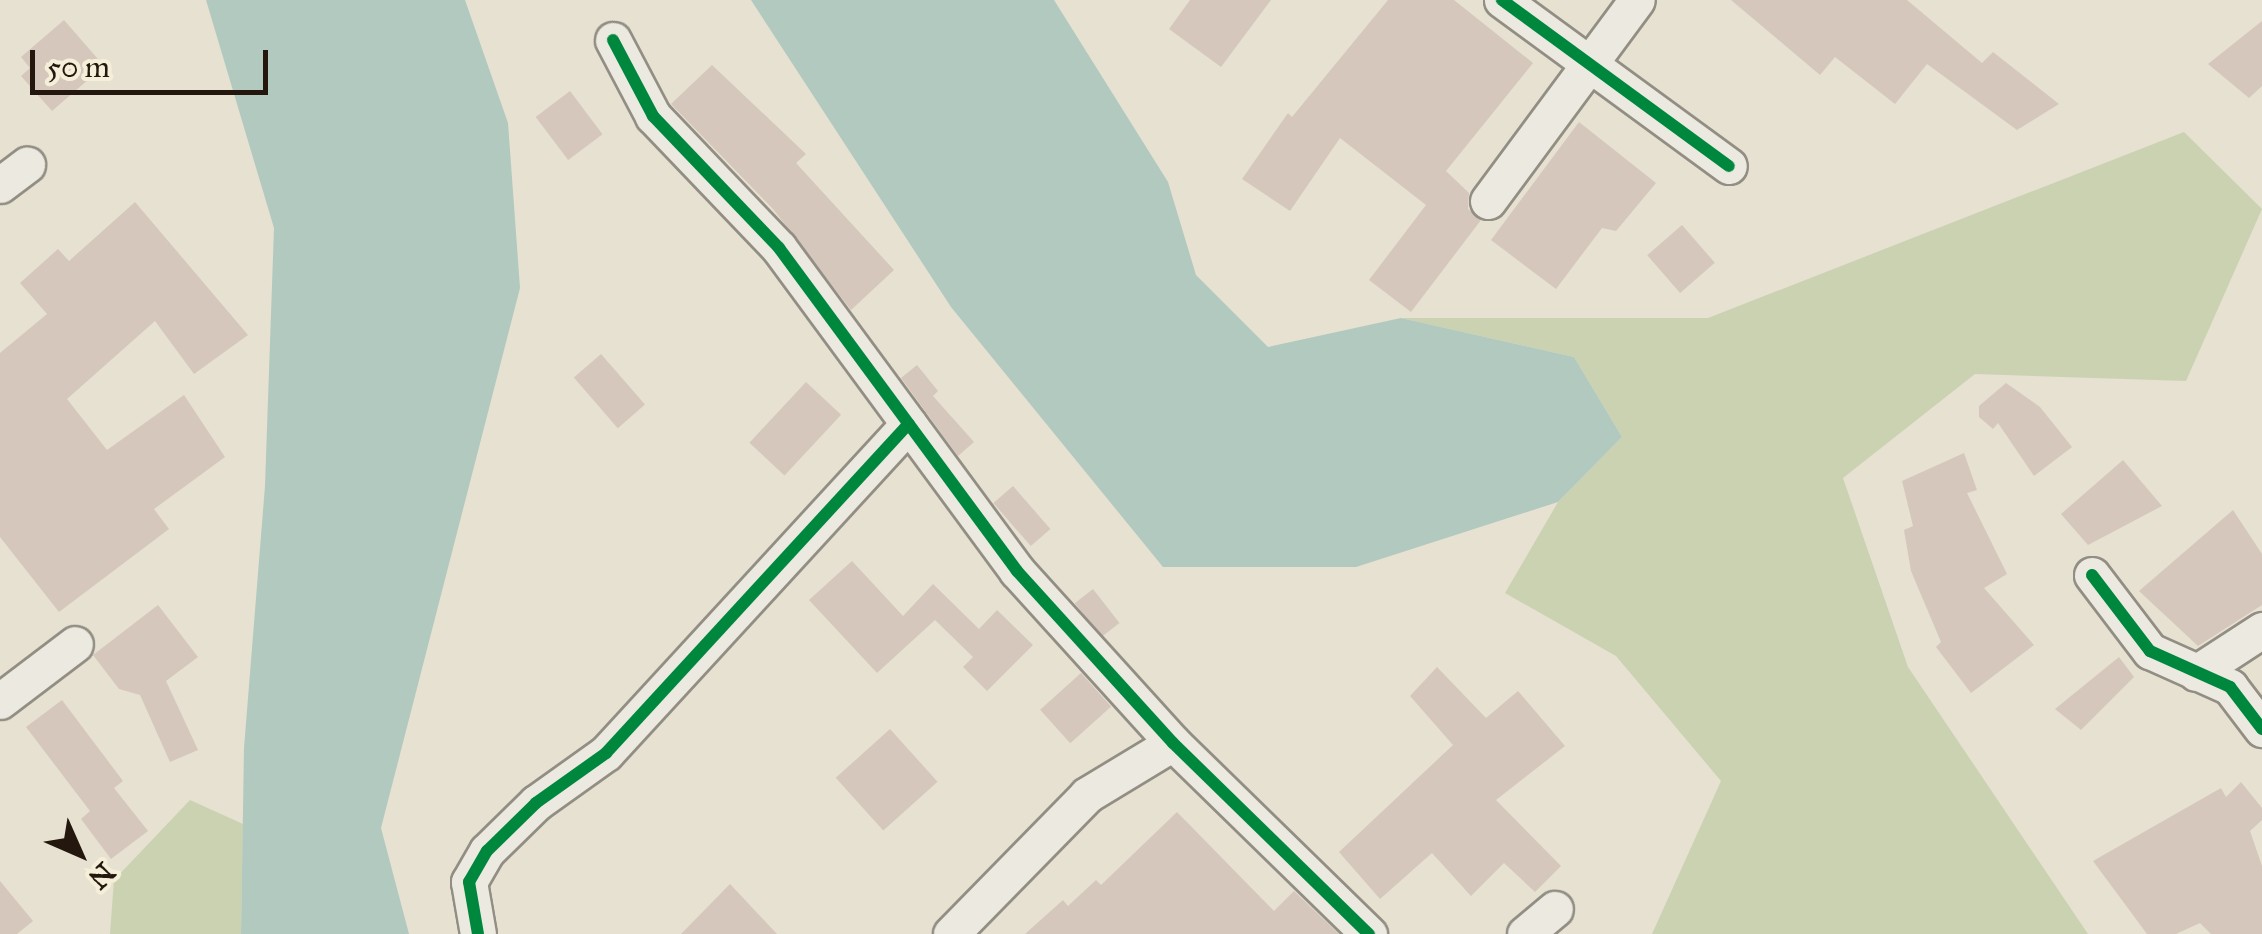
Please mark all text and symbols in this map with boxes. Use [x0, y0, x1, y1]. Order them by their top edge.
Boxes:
scale bar [35, 30, 272, 92]
text: 50 m [47, 49, 110, 85]
north arrow [30, 804, 130, 904]
text: N [81, 855, 122, 896]

